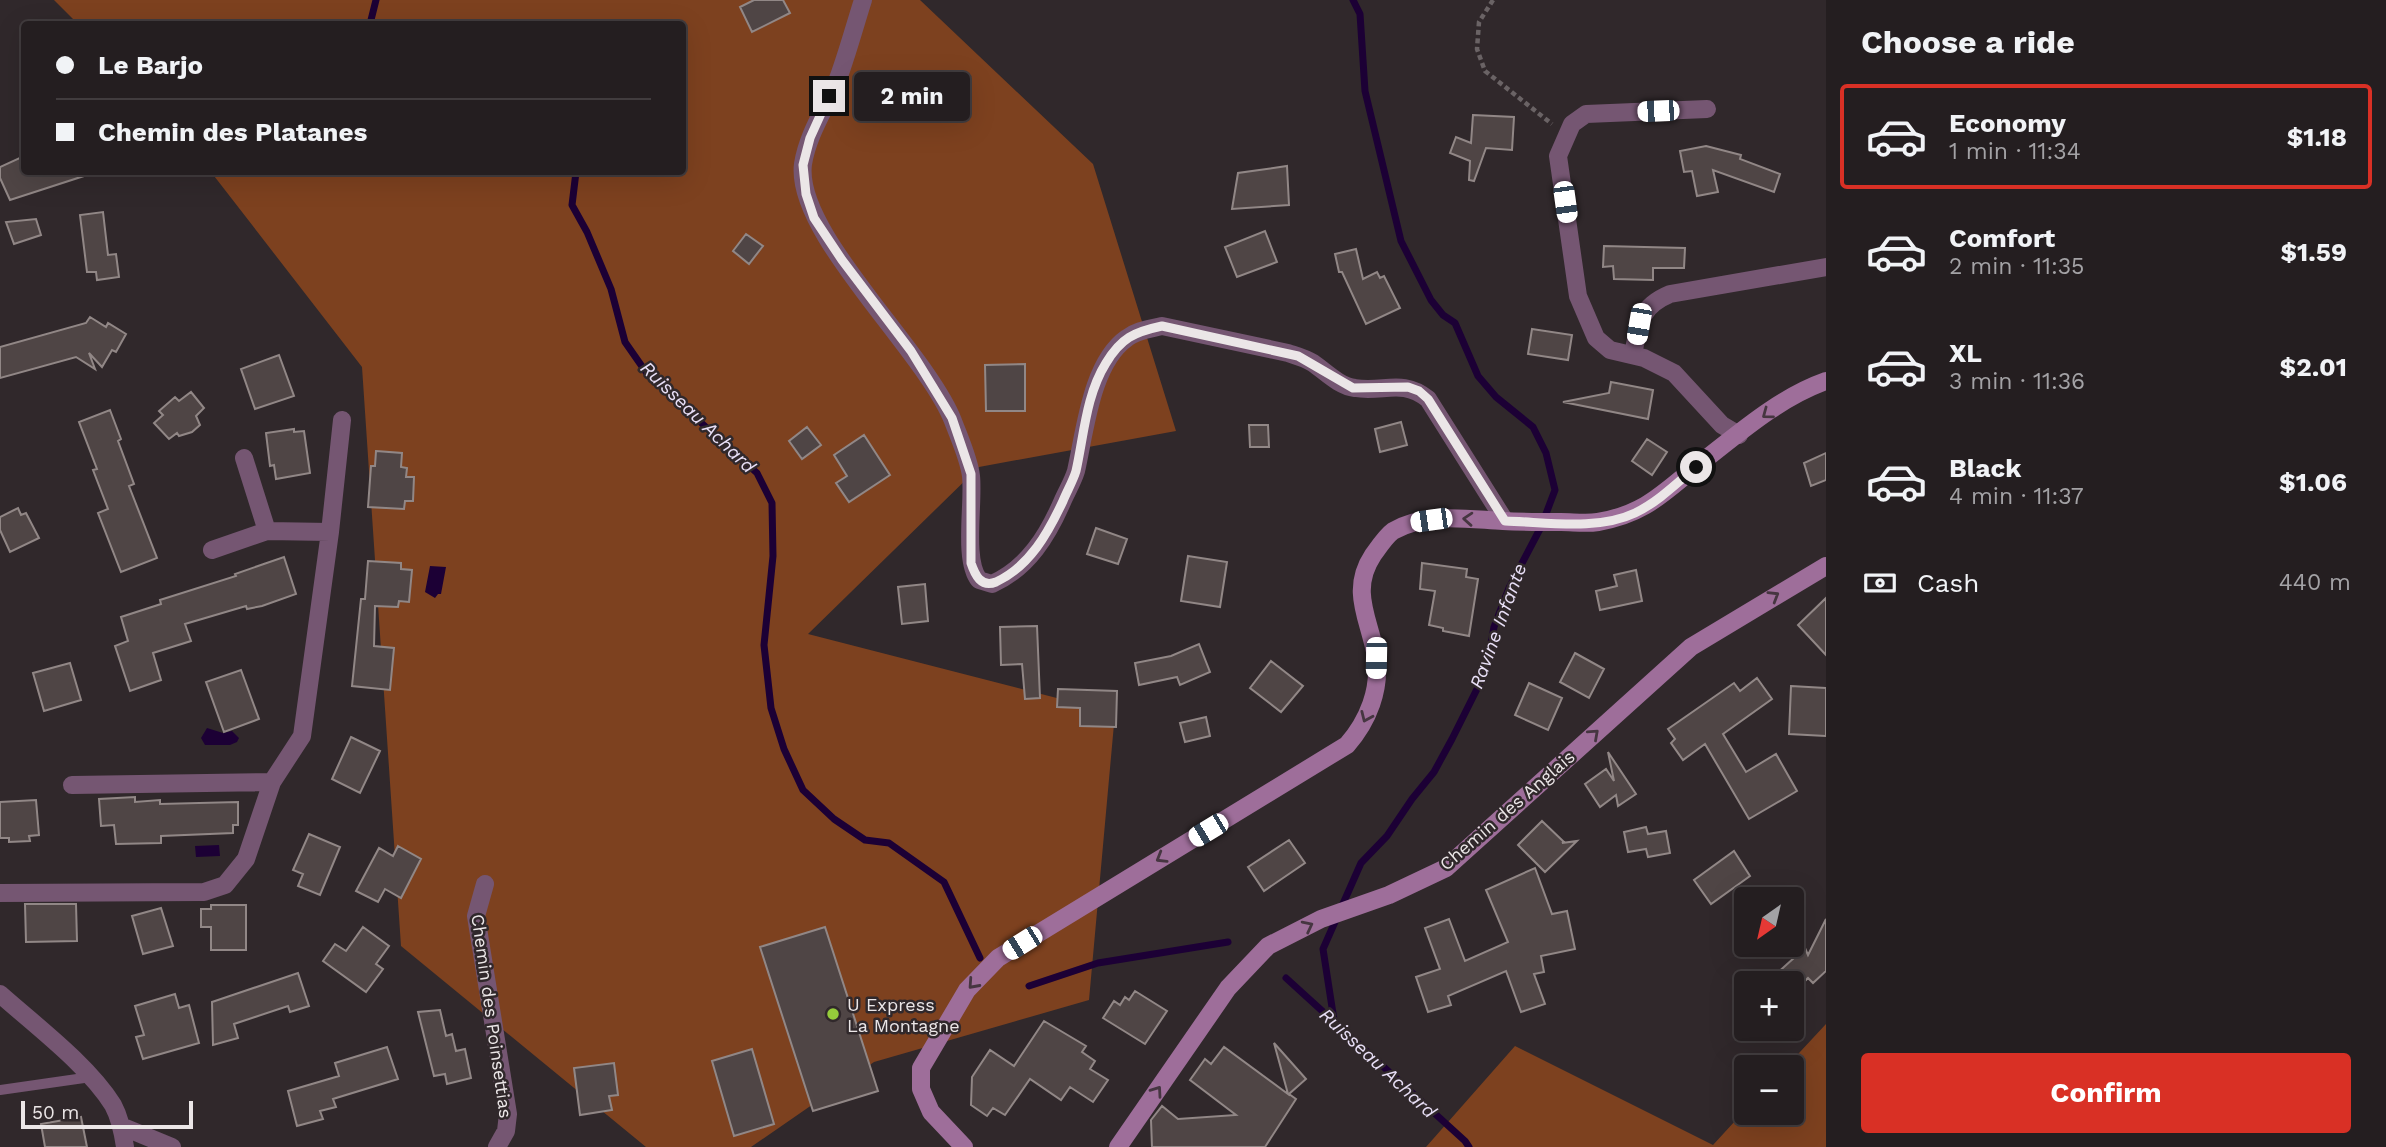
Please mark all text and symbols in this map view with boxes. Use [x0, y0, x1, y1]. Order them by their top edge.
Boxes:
text: Choose a ride [1861, 23, 2075, 61]
text: Le Barjo [98, 50, 203, 80]
callout: 2 min [854, 72, 969, 120]
route end [813, 80, 845, 112]
text: 2 min [881, 83, 943, 110]
car [1637, 100, 1680, 122]
icon: car [1865, 105, 1928, 168]
text: Economy [1949, 108, 2066, 138]
text: Chemin des Platanes [98, 117, 367, 147]
text: $1.18 [2287, 122, 2347, 152]
text: 1 min · 11:34 [1949, 138, 2081, 165]
car [1552, 180, 1579, 224]
icon: car [1865, 220, 1928, 283]
text: Comfort [1949, 223, 2055, 253]
text: $1.59 [2280, 237, 2347, 267]
text: 2 min · 11:35 [1949, 253, 2085, 280]
car [1626, 301, 1653, 347]
icon: car [1865, 335, 1928, 398]
text: XL [1949, 338, 1982, 368]
text: $2.01 [2280, 352, 2347, 382]
water label: Ruisseau Achard [636, 356, 761, 479]
text: 3 min · 11:36 [1949, 368, 2085, 395]
one-way arrow [1762, 405, 1774, 418]
icon: car [1865, 450, 1928, 513]
route start [1680, 451, 1712, 483]
text: Black [1949, 453, 2021, 483]
text: $1.06 [2279, 467, 2347, 497]
text: 4 min · 11:37 [1949, 483, 2084, 510]
car [1409, 507, 1454, 533]
one-way arrow [1462, 511, 1473, 526]
water label: Ravine Infante [1465, 560, 1531, 692]
icon: cash [1861, 564, 1899, 602]
text: Cash [1917, 568, 1979, 598]
text: 440 m [2279, 569, 2351, 596]
one-way arrow [1767, 592, 1780, 605]
car [1366, 637, 1387, 679]
one-way arrow [1360, 710, 1374, 722]
one-way arrow [1586, 729, 1599, 742]
street label: Chemin des Anglais [1435, 746, 1579, 874]
car [1185, 810, 1232, 850]
one-way arrow [1156, 850, 1169, 863]
north arrow [1734, 887, 1804, 957]
map controls [1734, 887, 1804, 1125]
street label: Chemin des Poinsettias [467, 913, 517, 1119]
one-way arrow [1301, 921, 1313, 935]
car [999, 923, 1046, 963]
button: + [1734, 971, 1804, 1041]
one-way arrow [969, 976, 982, 989]
place label: U Express La Montagne [847, 994, 960, 1036]
water label: Ruisseau Achard [1315, 1003, 1442, 1124]
marker: U Express La Montagne [825, 1006, 841, 1022]
button: Confirm [1861, 1053, 2351, 1133]
button: − [1734, 1055, 1804, 1125]
one-way arrow [1149, 1086, 1161, 1099]
scale bar [21, 1098, 192, 1130]
text: 50 m [32, 1101, 79, 1124]

